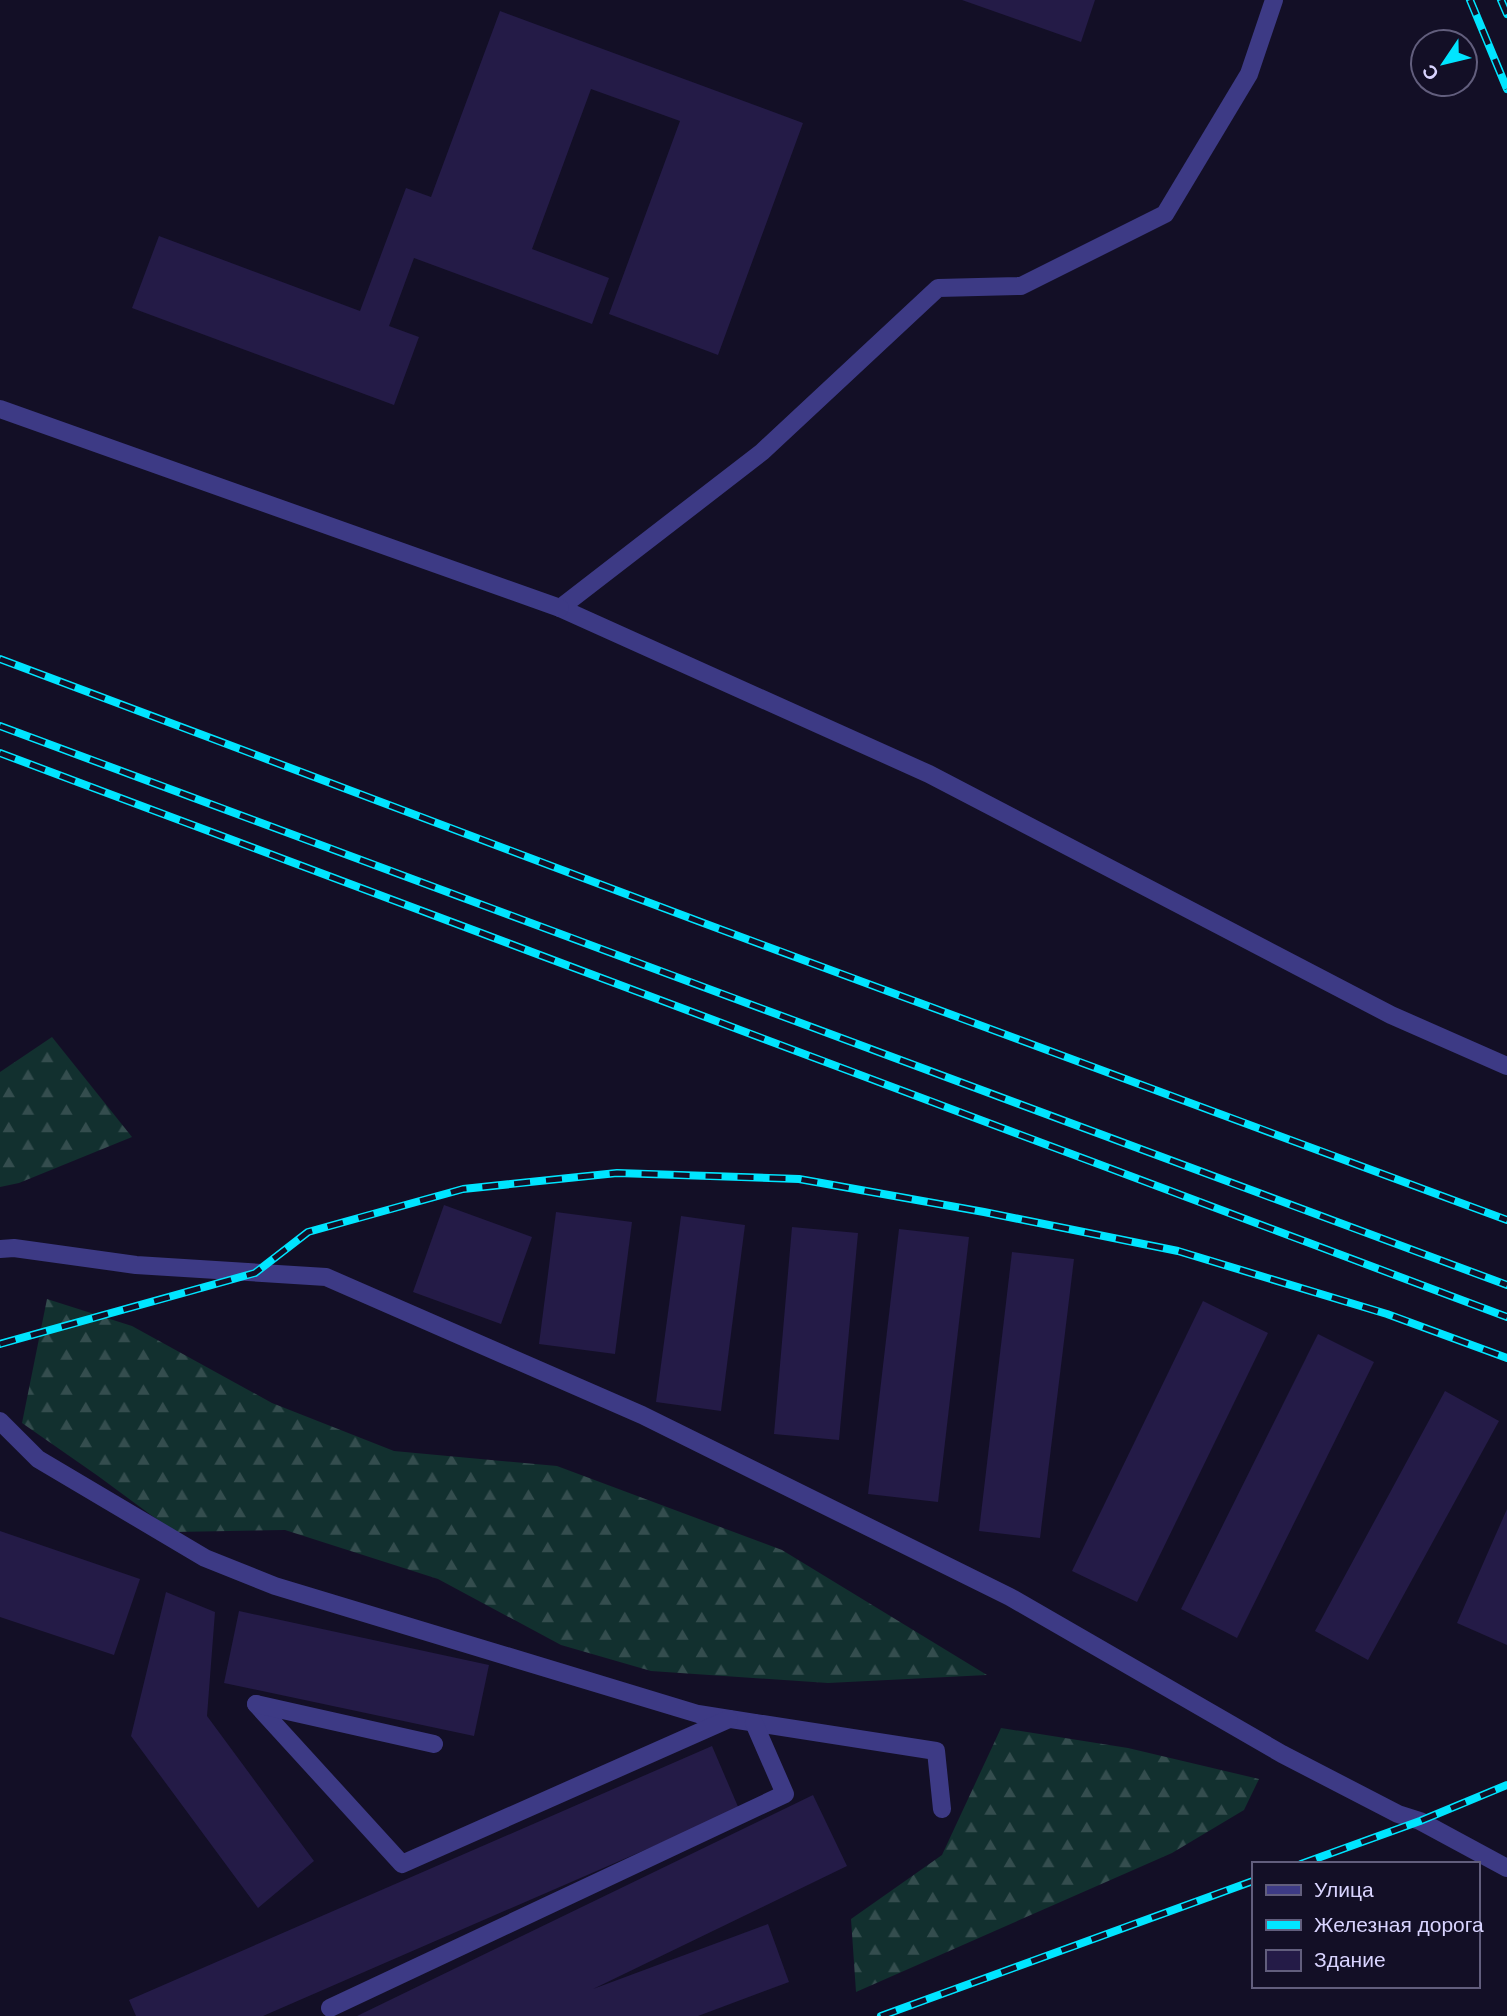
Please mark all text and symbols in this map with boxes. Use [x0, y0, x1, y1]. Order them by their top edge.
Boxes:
north arrow [1409, 28, 1479, 98]
text: С [1416, 59, 1445, 85]
legend [1252, 1862, 1479, 1988]
text: Улица [1314, 1876, 1374, 1904]
text: Железная дорога [1314, 1911, 1484, 1939]
text: Здание [1314, 1946, 1386, 1974]

